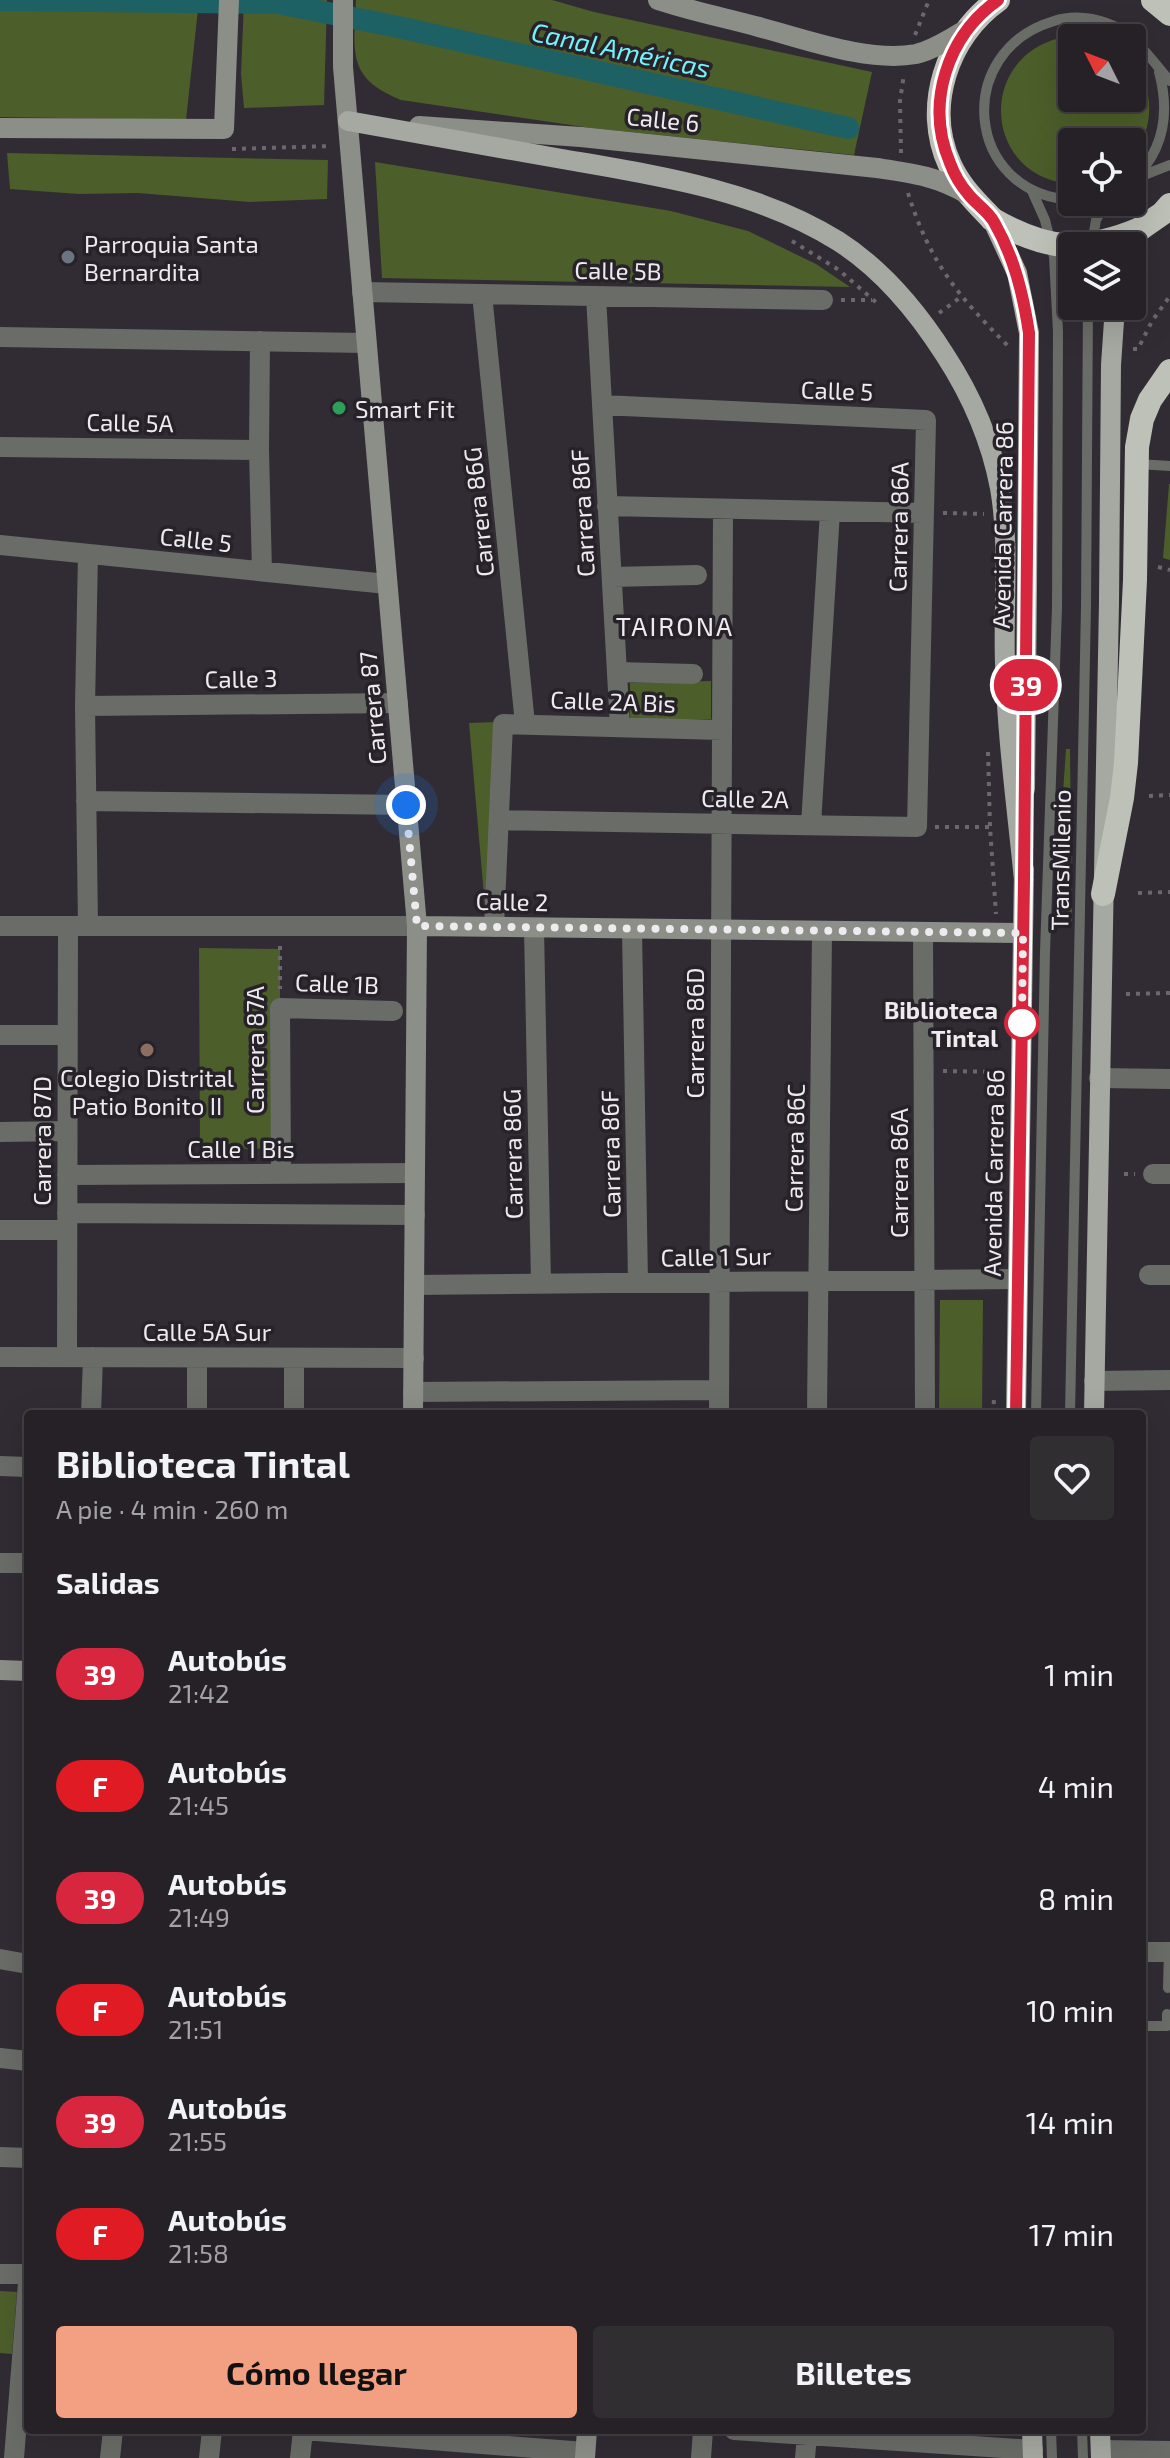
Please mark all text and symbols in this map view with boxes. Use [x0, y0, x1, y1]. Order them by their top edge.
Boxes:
water label: Canal Américas [529, 15, 713, 83]
north arrow [1058, 24, 1146, 112]
map controls [1058, 24, 1146, 320]
street label: Calle 6 [625, 101, 701, 137]
button: locate [1058, 128, 1146, 216]
place label: Parroquia Santa Bernardita [84, 229, 259, 286]
button: layers [1058, 232, 1146, 320]
marker: Parroquia Santa Bernardita [59, 248, 77, 266]
street label: Calle 5B [574, 255, 662, 285]
street label: Calle 5 [800, 374, 874, 406]
place label: Smart Fit [355, 394, 455, 423]
marker: Smart Fit [330, 399, 348, 417]
street label: Calle 5A [86, 407, 174, 437]
street label: Avenida Carrera 86 [986, 421, 1018, 629]
street label: Carrera 86G [457, 446, 499, 578]
street label: Carrera 86F [564, 448, 600, 578]
street label: Carrera 86A [882, 462, 914, 592]
street label: Calle 5 [159, 521, 233, 557]
district label: TAIRONA [616, 610, 734, 641]
street label: Carrera 87 [353, 650, 391, 766]
line badge: 39 [990, 659, 1062, 711]
street label: Calle 3 [204, 663, 278, 693]
text: 39 [1010, 668, 1042, 702]
street label: Calle 2A Bis [550, 684, 676, 718]
street label: Calle 2A [701, 783, 789, 813]
your location [386, 785, 426, 825]
street label: TransMilenio [1044, 789, 1076, 931]
street label: Calle 2 [475, 886, 549, 916]
street label: Calle 1B [295, 967, 379, 999]
street label: Carrera 86D [680, 967, 709, 1099]
street label: Carrera 87A [240, 986, 269, 1114]
place label: Biblioteca Tintal [884, 995, 998, 1052]
marker: Biblioteca Tintal [1005, 1006, 1039, 1040]
marker: Colegio Distrital Patio Bonito II [138, 1041, 156, 1059]
place label: Colegio Distrital Patio Bonito II [60, 1063, 234, 1120]
street label: Avenida Carrera 86 [977, 1069, 1009, 1277]
street label: Carrera 87D [27, 1076, 56, 1206]
street label: Carrera 86C [778, 1083, 810, 1213]
street label: Carrera 86G [496, 1089, 528, 1219]
street label: Carrera 86F [594, 1090, 626, 1218]
street label: Carrera 86A [884, 1108, 913, 1238]
street label: Calle 1 Bis [187, 1134, 295, 1163]
street label: Calle 1 Sur [660, 1241, 772, 1271]
street label: Calle 5A Sur [143, 1317, 272, 1346]
button: heart [1030, 1436, 1114, 1520]
text: Biblioteca Tintal [56, 1440, 350, 1486]
text: A pie · 4 min · 260 m [56, 1493, 288, 1524]
text: Salidas [56, 1564, 160, 1600]
text: Autobús [168, 1641, 287, 1677]
text: 1 min [1044, 1656, 1114, 1692]
text: 39 [84, 1657, 116, 1691]
text: 21:42 [168, 1677, 230, 1708]
text: Autobús [168, 1753, 287, 1789]
text: 4 min [1038, 1768, 1114, 1804]
text: F [92, 1769, 108, 1803]
text: 21:45 [168, 1789, 229, 1820]
text: Autobús [168, 1865, 287, 1901]
text: 8 min [1038, 1880, 1114, 1916]
text: 39 [84, 1881, 116, 1915]
text: 21:49 [168, 1901, 230, 1932]
text: Autobús [168, 1977, 287, 2013]
text: 10 min [1026, 1992, 1114, 2028]
text: F [92, 1993, 108, 2027]
text: 21:51 [168, 2013, 223, 2044]
text: Autobús [168, 2089, 287, 2125]
text: 14 min [1026, 2104, 1114, 2140]
text: 39 [84, 2105, 116, 2139]
text: 21:55 [168, 2125, 227, 2156]
text: Autobús [168, 2201, 287, 2237]
text: 17 min [1029, 2216, 1114, 2252]
text: F [92, 2217, 108, 2251]
text: 21:58 [168, 2237, 229, 2268]
button: Cómo llegar [56, 2326, 577, 2418]
button: Billetes [593, 2326, 1114, 2418]

